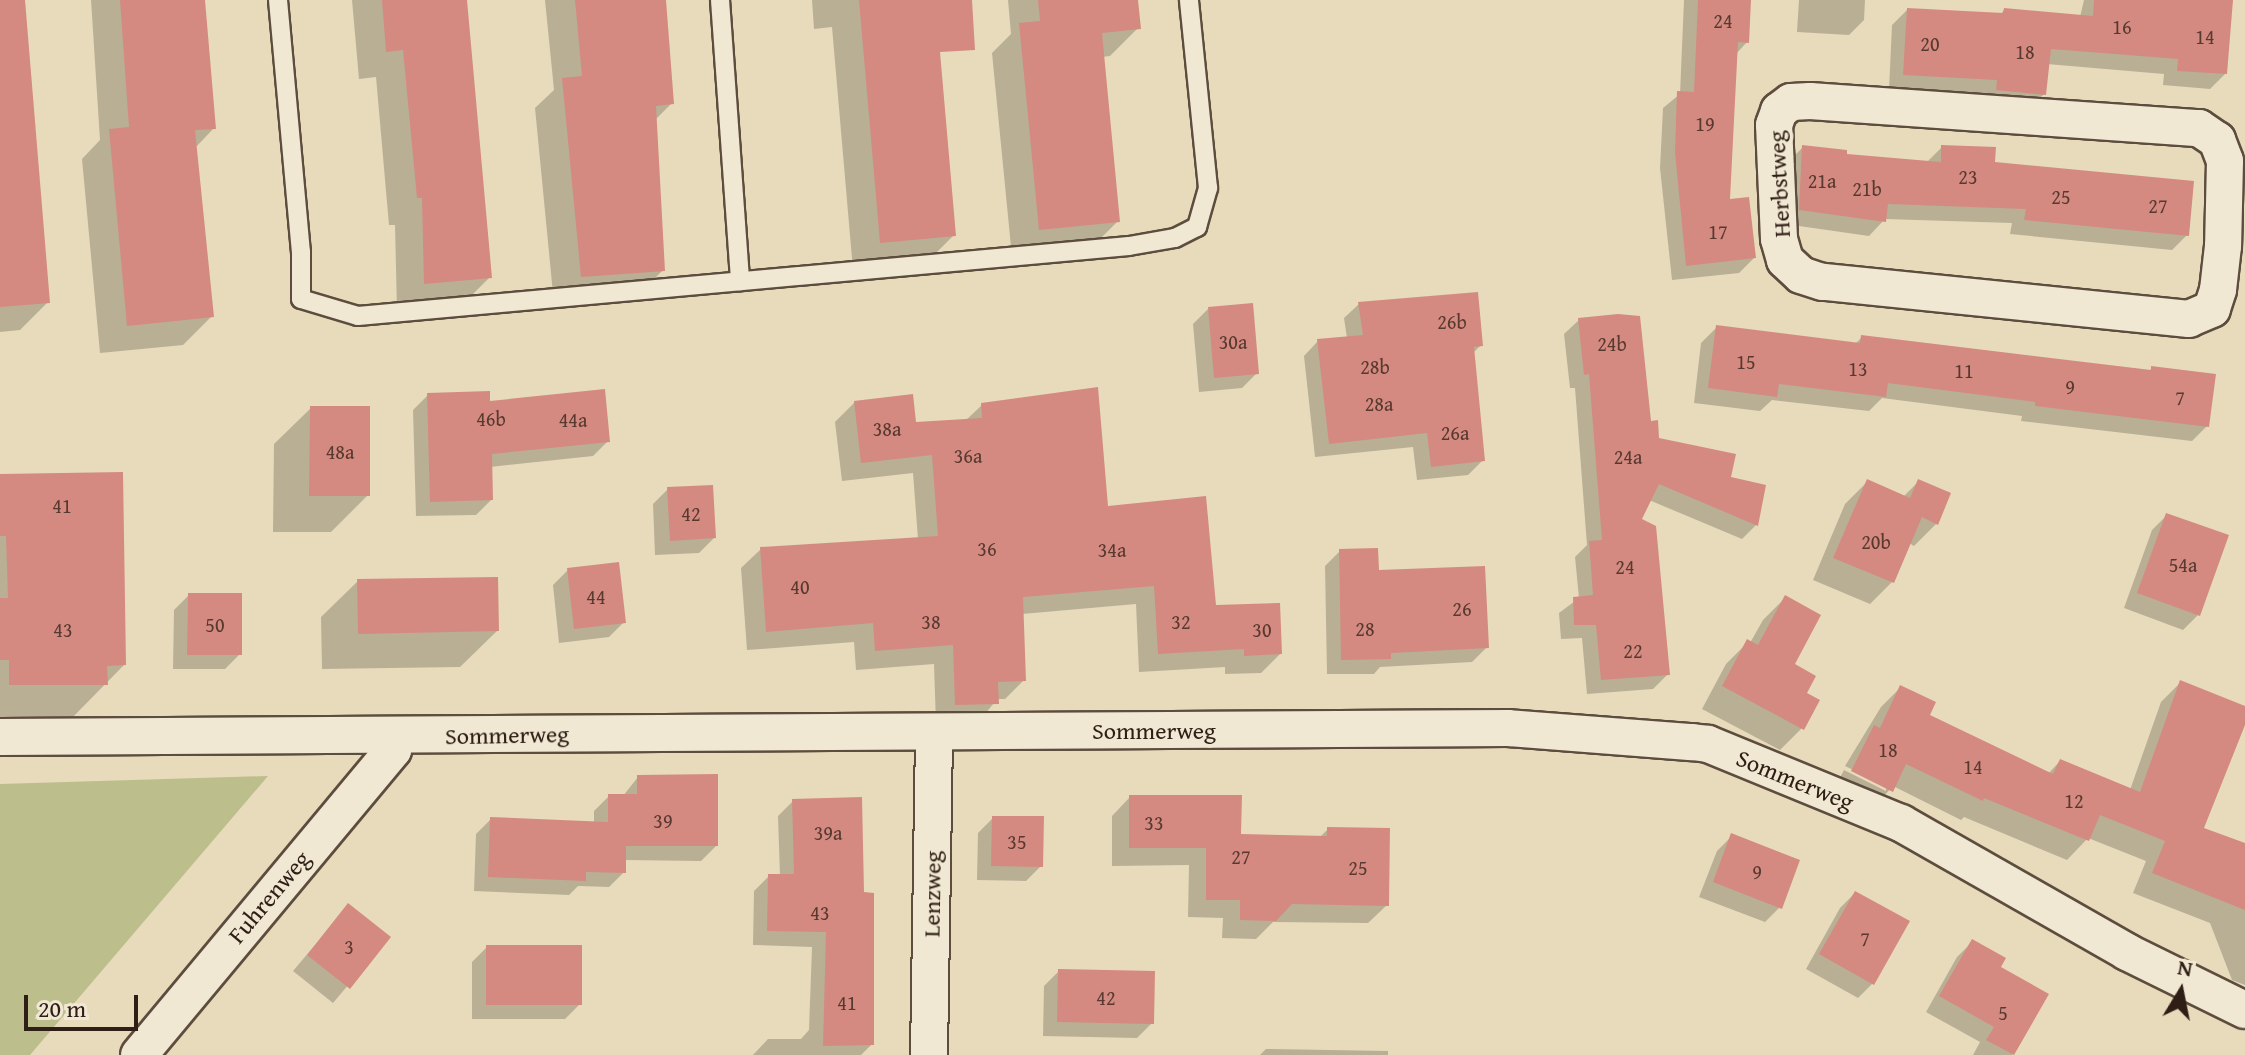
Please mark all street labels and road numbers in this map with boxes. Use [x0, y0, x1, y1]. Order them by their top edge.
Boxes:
street label: Herbstweg [1762, 130, 1796, 238]
street label: Sommerweg [1092, 717, 1216, 745]
street label: Sommerweg [445, 720, 569, 750]
street label: Sommerweg [1732, 743, 1858, 817]
street label: Fuhrenweg [222, 845, 316, 949]
street label: Lenzweg [917, 850, 947, 938]

